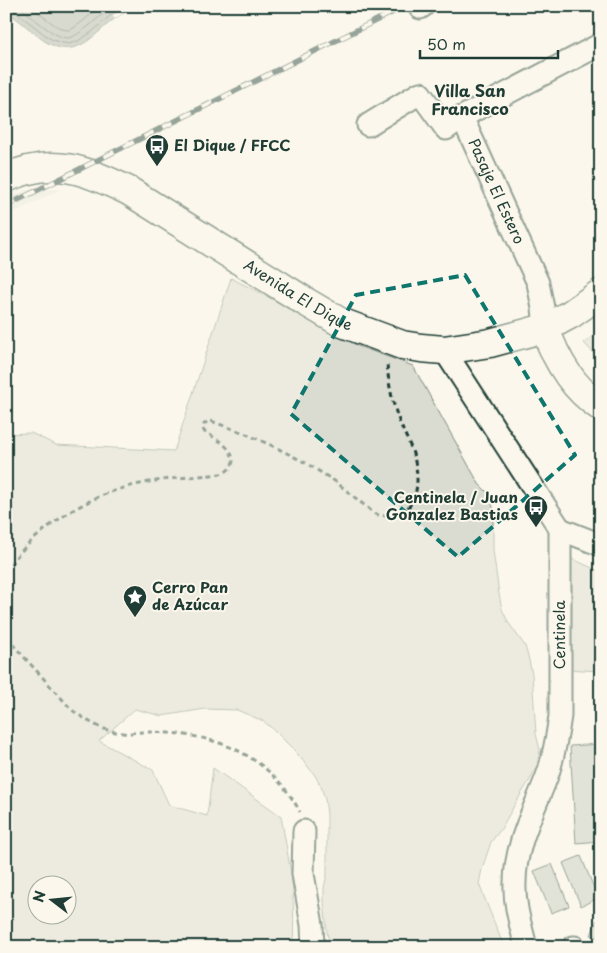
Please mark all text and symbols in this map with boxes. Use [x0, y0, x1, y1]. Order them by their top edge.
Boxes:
scale bar [420, 28, 557, 60]
text: 50 m [427, 32, 466, 55]
district label: Villa San Francisco [431, 78, 509, 120]
bus stop icon: El Dique / FFCC [144, 133, 170, 167]
place label: El Dique / FFCC [174, 133, 290, 156]
street label: Pasaje El Estero [463, 134, 532, 247]
street label: Avenida El Dique [240, 253, 356, 336]
place label: Centinela / Juan Gonzalez Bastias [386, 485, 518, 525]
bus stop icon: Centinela / Juan Gonzalez Bastias [523, 494, 549, 528]
place label: Cerro Pan de Azúcar [152, 575, 228, 615]
place icon: Cerro Pan de Azúcar [122, 584, 148, 618]
street label: Centinela [547, 600, 570, 669]
north arrow [28, 876, 78, 926]
text: N [27, 888, 51, 905]

